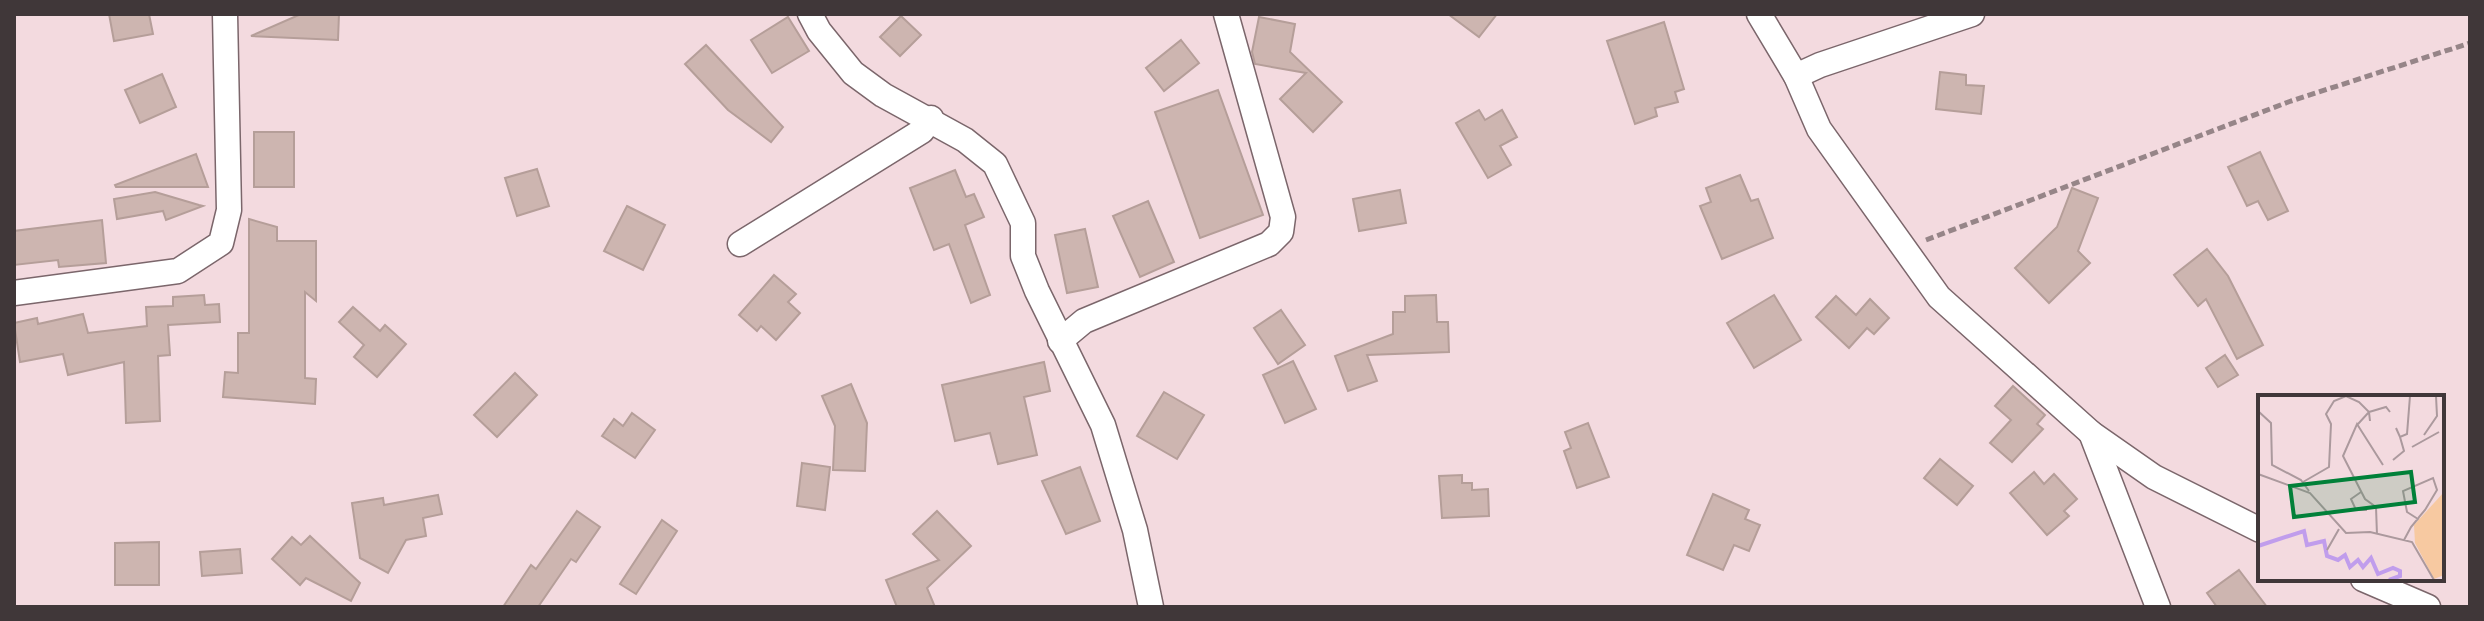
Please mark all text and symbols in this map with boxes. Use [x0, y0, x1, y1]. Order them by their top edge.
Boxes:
inset map [2258, 395, 2444, 581]

